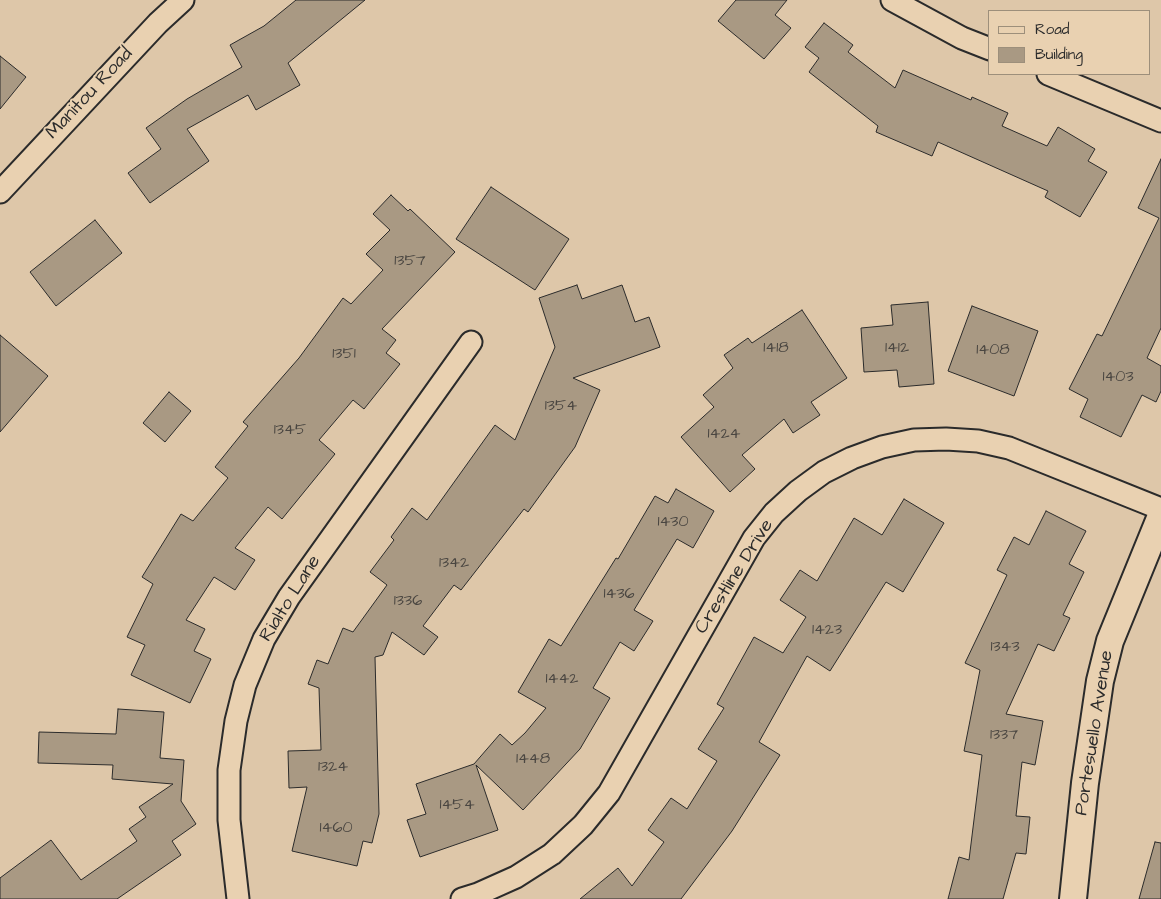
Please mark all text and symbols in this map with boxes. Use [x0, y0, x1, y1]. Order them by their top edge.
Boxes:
legend [988, 10, 1151, 75]
text: Road [1035, 19, 1069, 40]
street label: Manitou Road [42, 43, 138, 145]
text: Building [1035, 44, 1083, 65]
house number: 1357 [394, 252, 426, 272]
house number: 1418 [763, 339, 789, 359]
house number: 1412 [885, 339, 909, 359]
house number: 1408 [976, 341, 1010, 361]
house number: 1351 [332, 345, 356, 365]
house number: 1403 [1102, 368, 1134, 388]
house number: 1354 [545, 397, 577, 417]
house number: 1345 [274, 421, 306, 441]
house number: 1424 [708, 425, 740, 445]
house number: 1430 [657, 513, 689, 533]
street label: Crestline Drive [691, 516, 779, 638]
street label: Rialto Lane [255, 552, 327, 646]
house number: 1342 [439, 554, 469, 574]
house number: 1436 [603, 585, 635, 605]
house number: 1336 [394, 592, 422, 612]
house number: 1423 [812, 621, 842, 641]
house number: 1343 [990, 638, 1020, 658]
street label: Portesuello Avenue [1071, 649, 1119, 817]
house number: 1442 [546, 670, 578, 690]
house number: 1337 [990, 726, 1018, 746]
house number: 1448 [516, 750, 550, 770]
house number: 1324 [318, 758, 348, 778]
house number: 1454 [439, 796, 475, 816]
house number: 1460 [319, 819, 353, 839]

